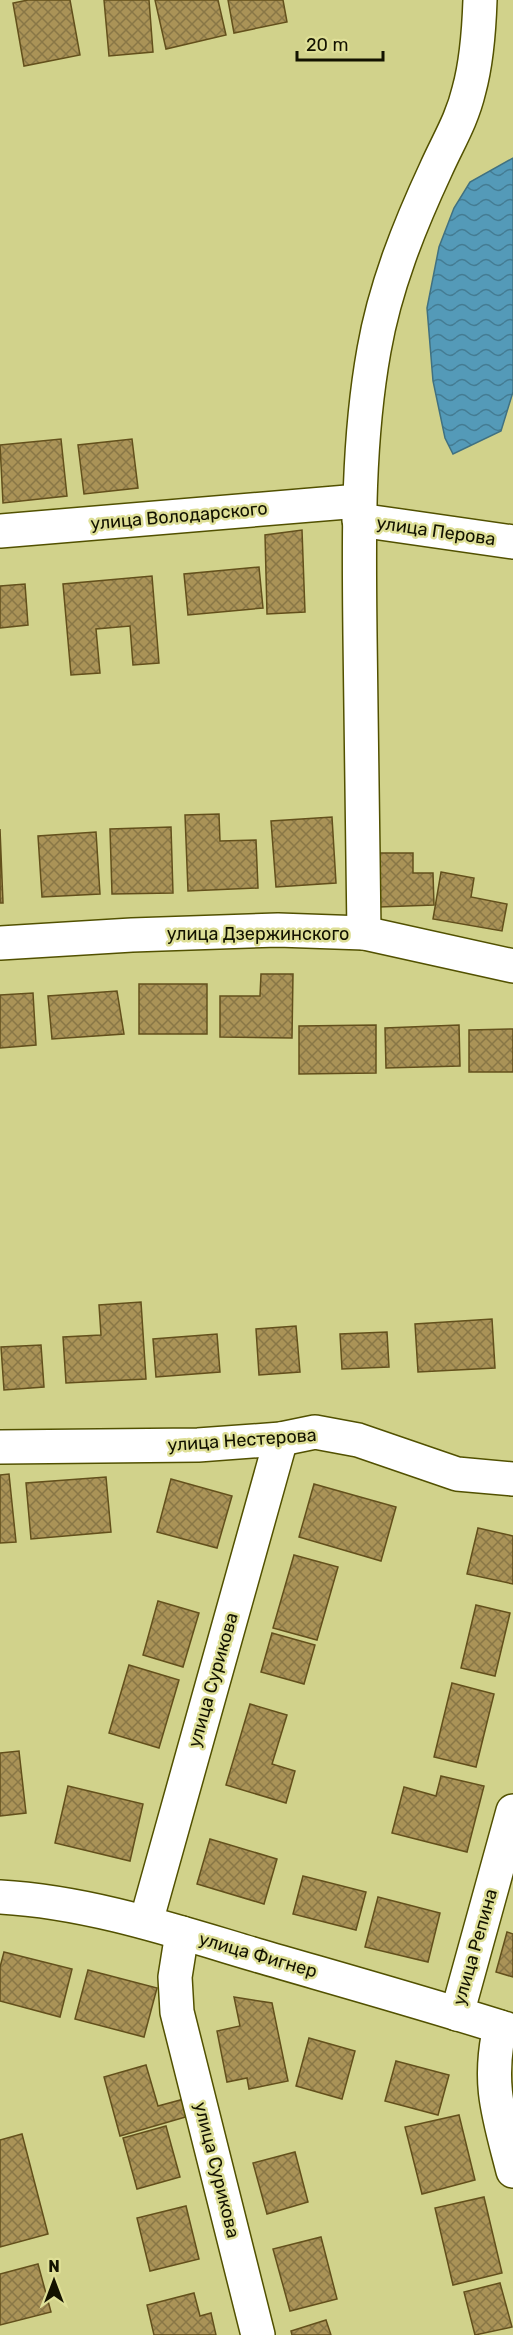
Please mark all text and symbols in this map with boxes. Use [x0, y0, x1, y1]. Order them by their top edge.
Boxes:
scale bar [297, 24, 382, 62]
text: 20 m [306, 34, 348, 56]
street label: улица Володарского [89, 497, 269, 535]
street label: улица Перова [375, 512, 497, 550]
street label: улица Дзержинского [167, 923, 349, 945]
street label: улица Нестерова [167, 1424, 317, 1456]
street label: улица Сурикова [183, 1610, 243, 1750]
street label: улица Репина [448, 1886, 502, 2008]
street label: улица Фигнер [196, 1928, 320, 1982]
street label: улица Сурикова [189, 2100, 245, 2240]
north arrow [24, 2251, 84, 2311]
text: N [48, 2257, 60, 2276]

